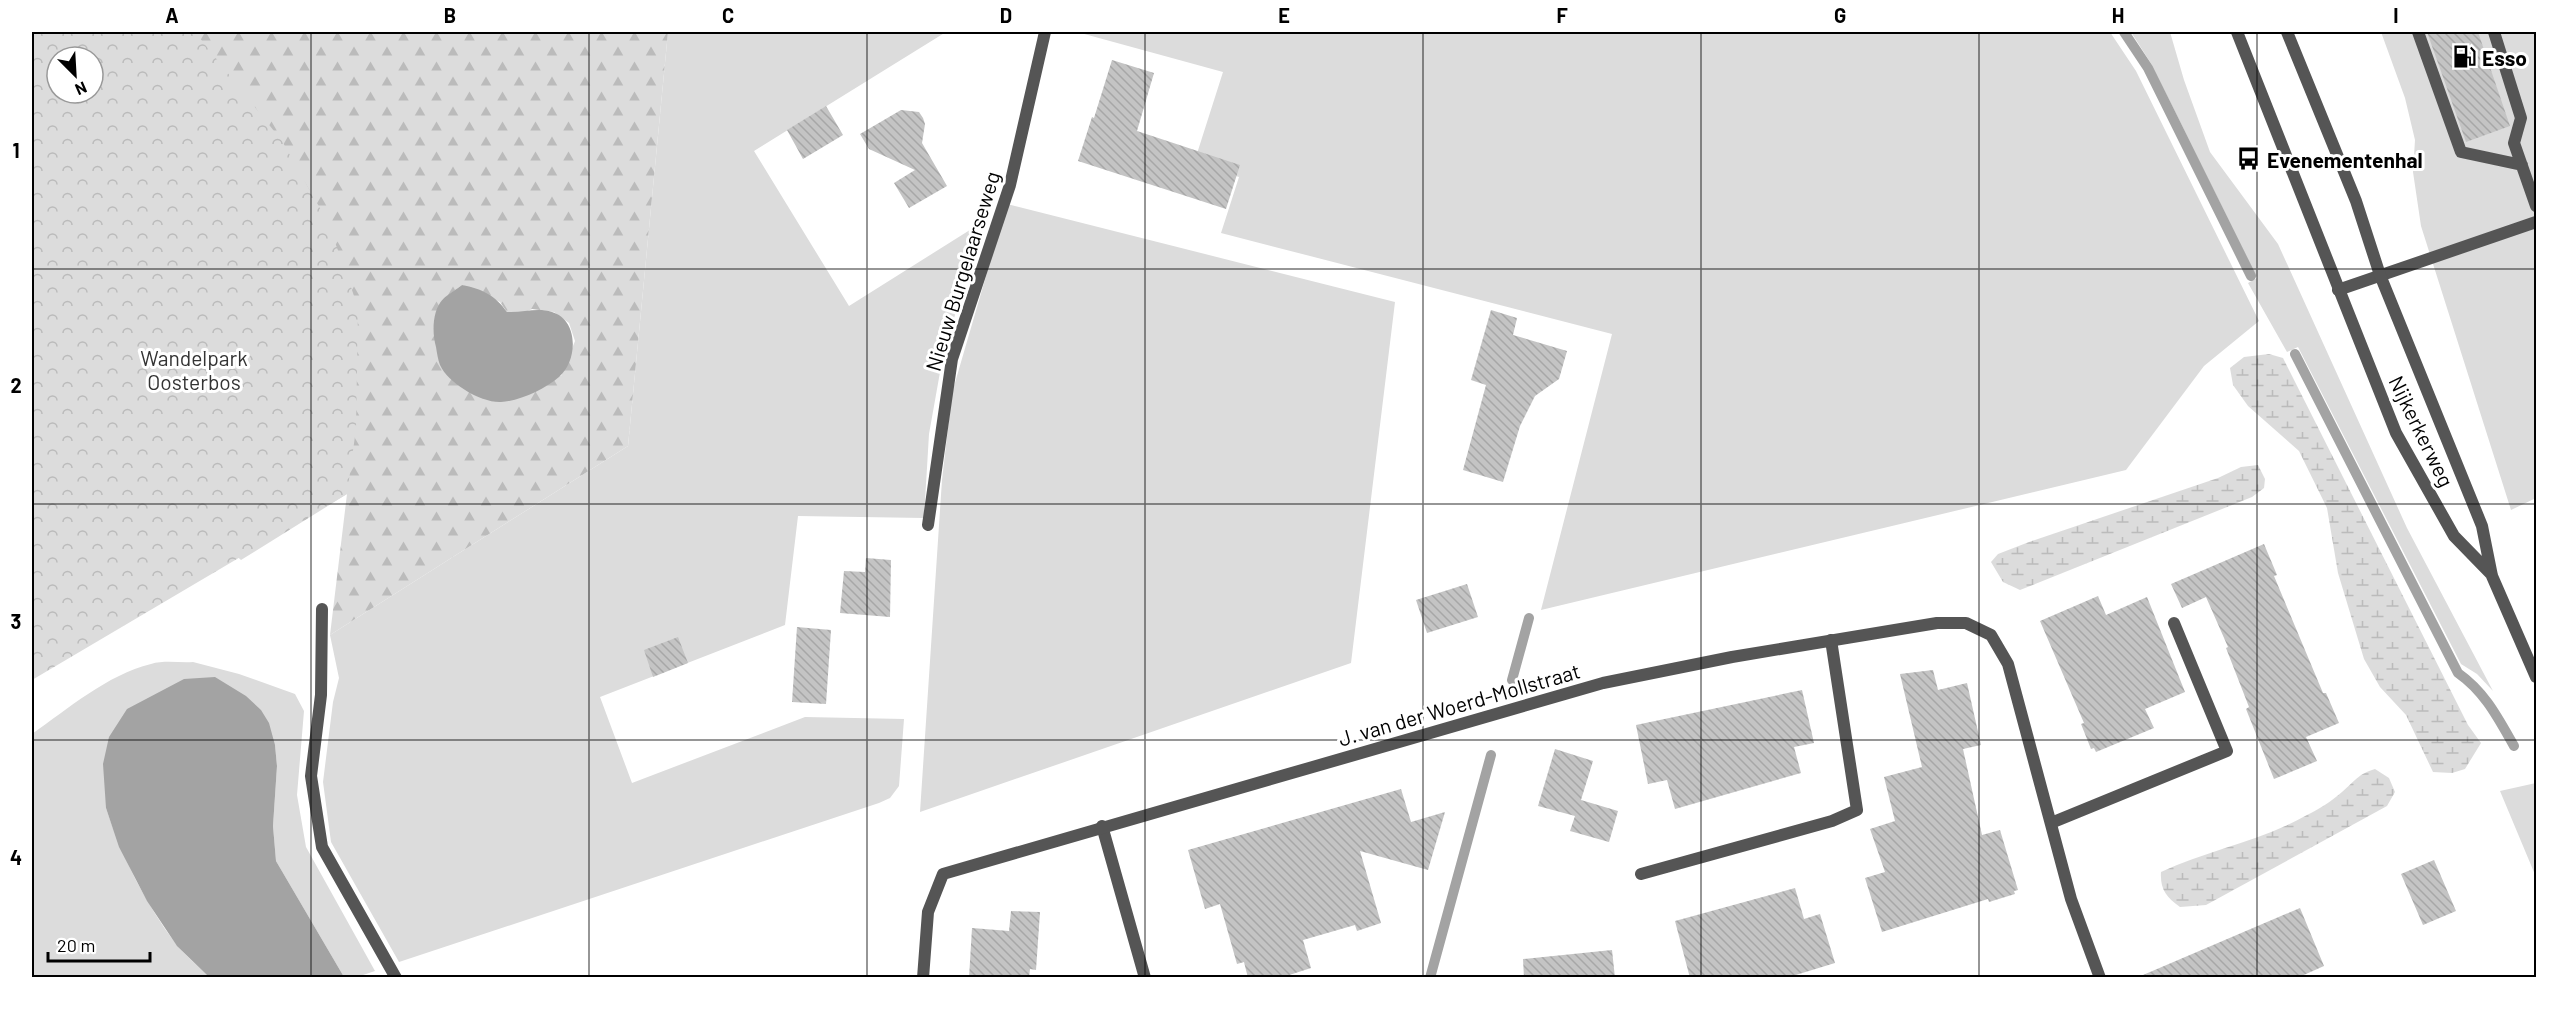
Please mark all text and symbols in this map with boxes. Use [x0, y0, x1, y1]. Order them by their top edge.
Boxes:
text: A [165, 3, 179, 27]
text: B [444, 3, 456, 27]
text: C [722, 3, 734, 27]
text: D [1000, 3, 1012, 27]
text: E [1278, 3, 1290, 27]
text: F [1556, 3, 1568, 27]
text: G [1834, 3, 1846, 27]
text: H [2112, 3, 2124, 27]
text: I [2393, 3, 2399, 27]
fuel station icon: Esso [2451, 44, 2477, 70]
north arrow [45, 45, 105, 105]
place label: Esso [2482, 45, 2527, 70]
text: N [73, 78, 90, 100]
text: 1 [12, 138, 20, 162]
bus stop icon: Evenementenhal [2236, 146, 2262, 172]
place label: Evenementenhal [2267, 147, 2423, 172]
street label: Nieuw Burgelaarseweg [920, 168, 1004, 374]
park label: Wandelpark Oosterbos [140, 345, 248, 394]
street label: Nijkerkerweg [2384, 371, 2460, 491]
text: 2 [10, 373, 22, 397]
text: 3 [11, 609, 21, 633]
street label: J. van der Woerd-Mollstraat [1335, 658, 1583, 750]
text: 4 [10, 845, 22, 869]
scale bar [48, 925, 150, 963]
text: 20 m [57, 934, 95, 956]

